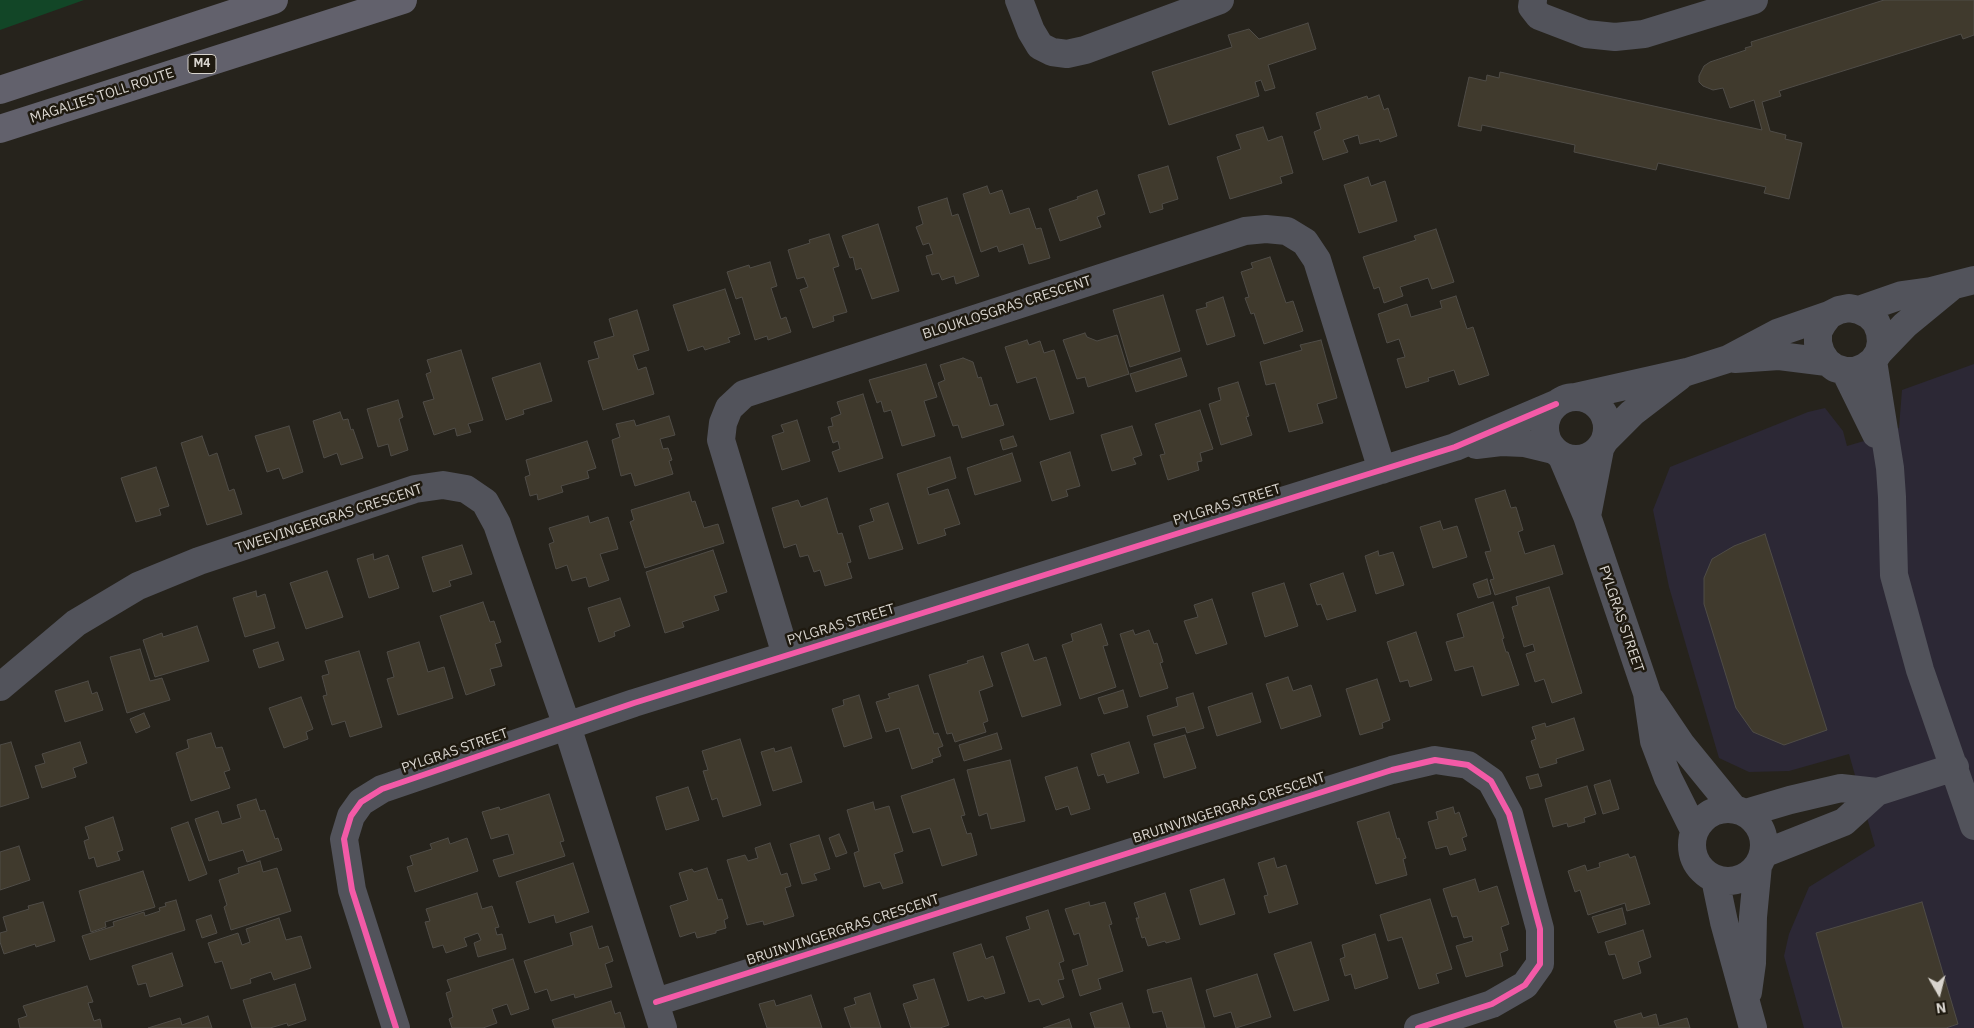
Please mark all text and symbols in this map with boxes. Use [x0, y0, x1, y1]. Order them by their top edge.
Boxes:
road number: M4 [188, 54, 216, 74]
street label: MAGALIES TOLL ROUTE [28, 65, 176, 127]
street label: BLOUKLOSGRAS CRESCENT [920, 273, 1094, 343]
street label: TWEEVINGERGRAS CRESCENT [233, 481, 425, 557]
street label: PYLGRAS STREET [1171, 481, 1283, 529]
street label: PYLGRAS STREET [1595, 563, 1647, 675]
street label: PYLGRAS STREET [785, 601, 897, 649]
street label: PYLGRAS STREET [399, 725, 511, 777]
street label: BRUINVINGERGRAS CRESCENT [1131, 769, 1327, 847]
street label: BRUINVINGERGRAS CRESCENT [745, 891, 941, 969]
north arrow [1914, 968, 1964, 1018]
text: N [1935, 998, 1947, 1017]

